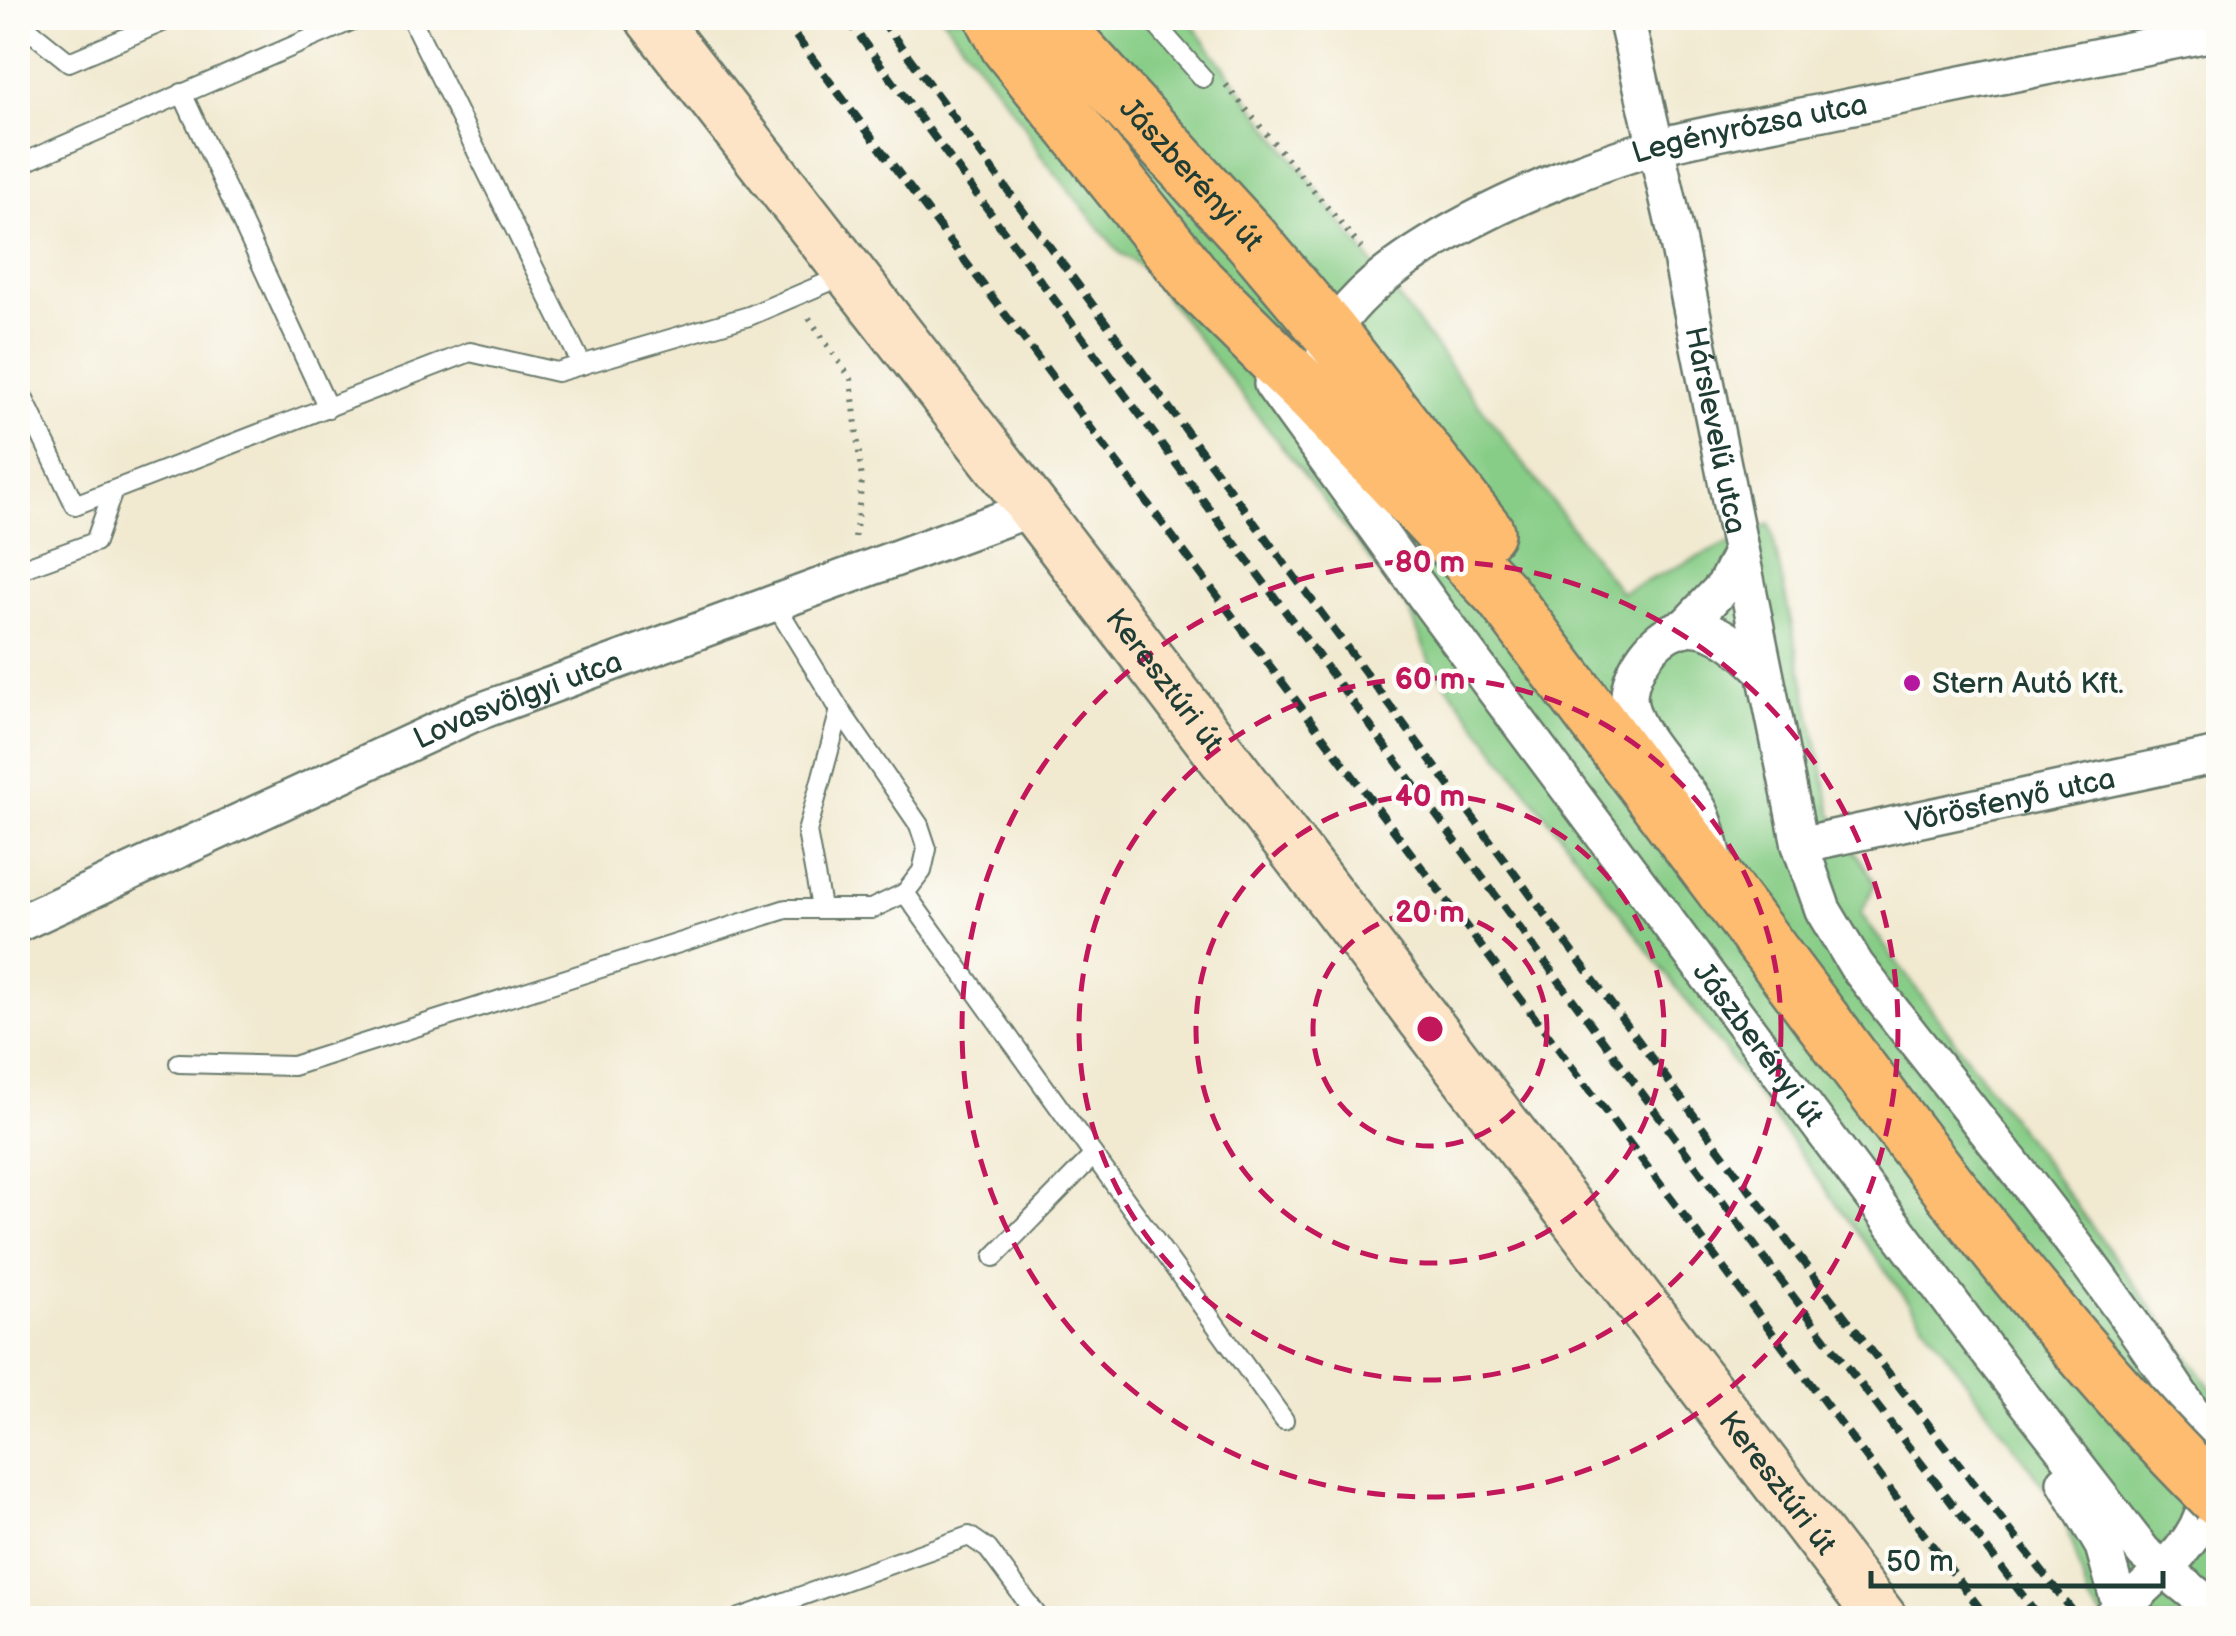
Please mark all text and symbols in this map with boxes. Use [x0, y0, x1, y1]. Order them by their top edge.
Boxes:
street label: Legényrózsa utca [1628, 87, 1871, 172]
street label: Jászberényi út [1111, 91, 1270, 259]
street label: Hárslevelű utca [1676, 324, 1754, 537]
text: 80 m [1395, 545, 1465, 581]
street label: Keresztúri út [1097, 602, 1230, 760]
street label: Lovasvölgyi utca [408, 644, 627, 758]
text: 60 m [1395, 662, 1465, 698]
place label: Stern Autó Kft. [1932, 666, 2124, 702]
marker: Stern Autó Kft. [1901, 672, 1923, 694]
street label: Vörösfenyő utca [1902, 761, 2118, 841]
text: 40 m [1395, 779, 1465, 815]
text: 20 m [1395, 895, 1465, 931]
street label: Jászberényi út [1685, 955, 1831, 1134]
centre of rings [1412, 1011, 1448, 1047]
street label: Keresztúri út [1711, 1404, 1843, 1562]
scale bar [1871, 1526, 2164, 1588]
text: 50 m [1886, 1544, 1954, 1580]

